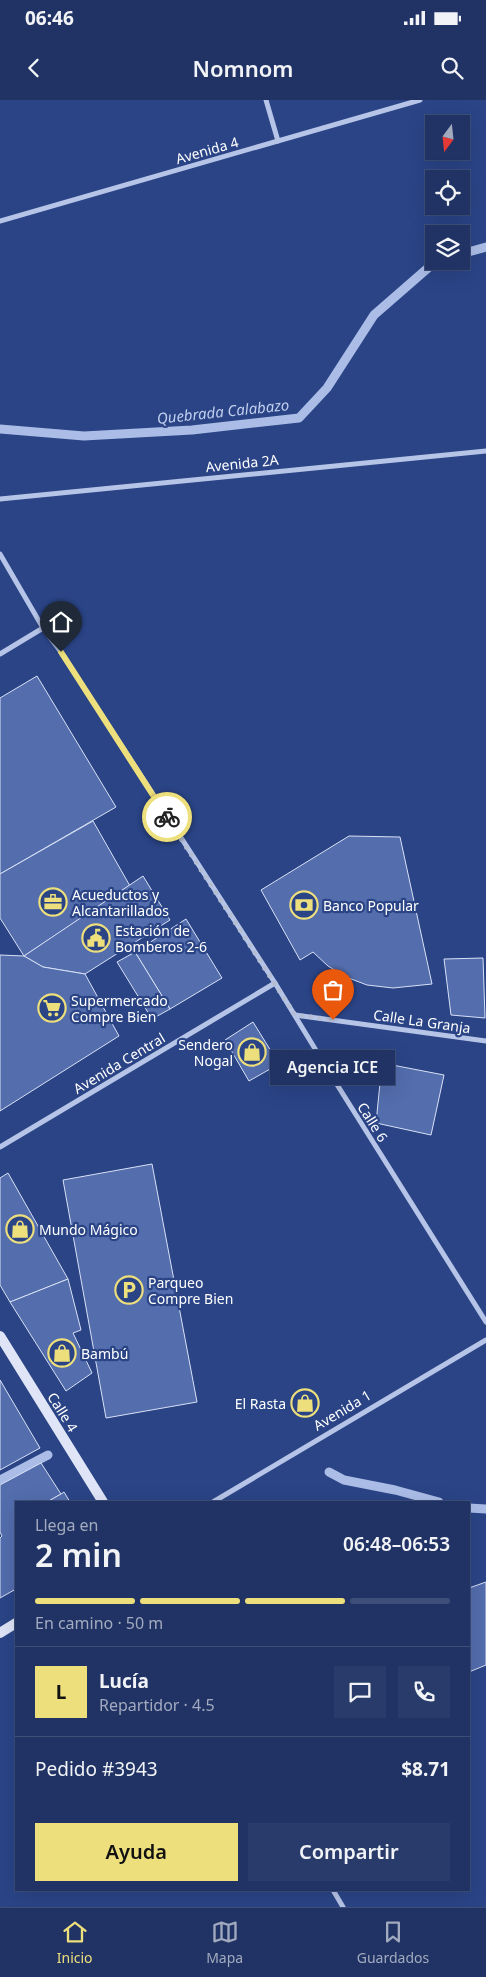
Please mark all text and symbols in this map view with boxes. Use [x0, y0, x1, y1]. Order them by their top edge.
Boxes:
text: 06:46 [25, 5, 74, 31]
text: Nomnom [193, 53, 293, 83]
icon: back [20, 54, 48, 82]
icon: search [438, 54, 466, 82]
north arrow [425, 115, 470, 160]
map controls [425, 115, 470, 270]
street label: Avenida 4 [173, 132, 241, 168]
button: locate [425, 170, 470, 215]
button: layers [425, 225, 470, 270]
water label: Quebrada Calabazo [156, 394, 290, 428]
street label: Avenida 2A [205, 450, 279, 476]
pin [40, 601, 82, 652]
icon: home [47, 608, 75, 636]
courier [142, 792, 192, 842]
icon: bike [153, 803, 181, 831]
place label: Acueductos y Alcantarillados [72, 885, 169, 920]
office icon: Acueductos y Alcantarillados [38, 887, 68, 917]
bank icon: Banco Popular [289, 890, 319, 920]
place label: Banco Popular [323, 896, 419, 915]
place label: Estación de Bomberos 2-6 [115, 921, 207, 956]
public building icon: Estación de Bomberos 2-6 [81, 923, 111, 953]
pin [312, 969, 354, 1020]
icon: bag [319, 976, 347, 1004]
place label: Supermercado Compre Bien [71, 991, 168, 1026]
supermarket icon: Supermercado Compre Bien [37, 993, 67, 1023]
street label: Calle La Granja [372, 1005, 472, 1037]
street label: Avenida Central [70, 1028, 168, 1098]
place label: Sendero Nogal [178, 1035, 233, 1070]
shop icon: Sendero Nogal [237, 1037, 267, 1067]
callout: Agencia ICE [270, 1050, 396, 1085]
text: Agencia ICE [287, 1056, 378, 1078]
street label: Calle 6 [353, 1099, 393, 1145]
shop icon: Mundo Mágico [5, 1214, 35, 1244]
place label: Mundo Mágico [39, 1220, 138, 1239]
place label: Parqueo Compre Bien [148, 1273, 233, 1308]
parking icon: Parqueo Compre Bien [114, 1275, 144, 1305]
shop icon: Bambú [47, 1338, 77, 1368]
place label: Bambú [81, 1344, 128, 1363]
street label: Avenida 1 [310, 1385, 374, 1435]
shop icon: El Rasta [290, 1388, 320, 1418]
street label: Calle 4 [43, 1389, 83, 1435]
place label: El Rasta [235, 1394, 286, 1413]
text: Llega en [35, 1514, 98, 1536]
text: 06:48–06:53 [343, 1531, 450, 1557]
text: 2 min [35, 1533, 122, 1576]
text: En camino · 50 m [35, 1612, 163, 1634]
button: chat [334, 1666, 386, 1718]
button: phone [398, 1666, 450, 1718]
text: Lucía [99, 1668, 149, 1694]
text: L [56, 1679, 66, 1705]
text: Repartidor · 4.5 [99, 1694, 215, 1716]
text: Pedido #3943 [35, 1756, 158, 1782]
text: $8.71 [401, 1756, 450, 1782]
button: Ayuda [35, 1823, 238, 1881]
button: Compartir [248, 1823, 450, 1881]
tab: Inicio [57, 1918, 93, 1967]
tab: Mapa [206, 1918, 243, 1967]
tab: Guardados [357, 1918, 429, 1967]

